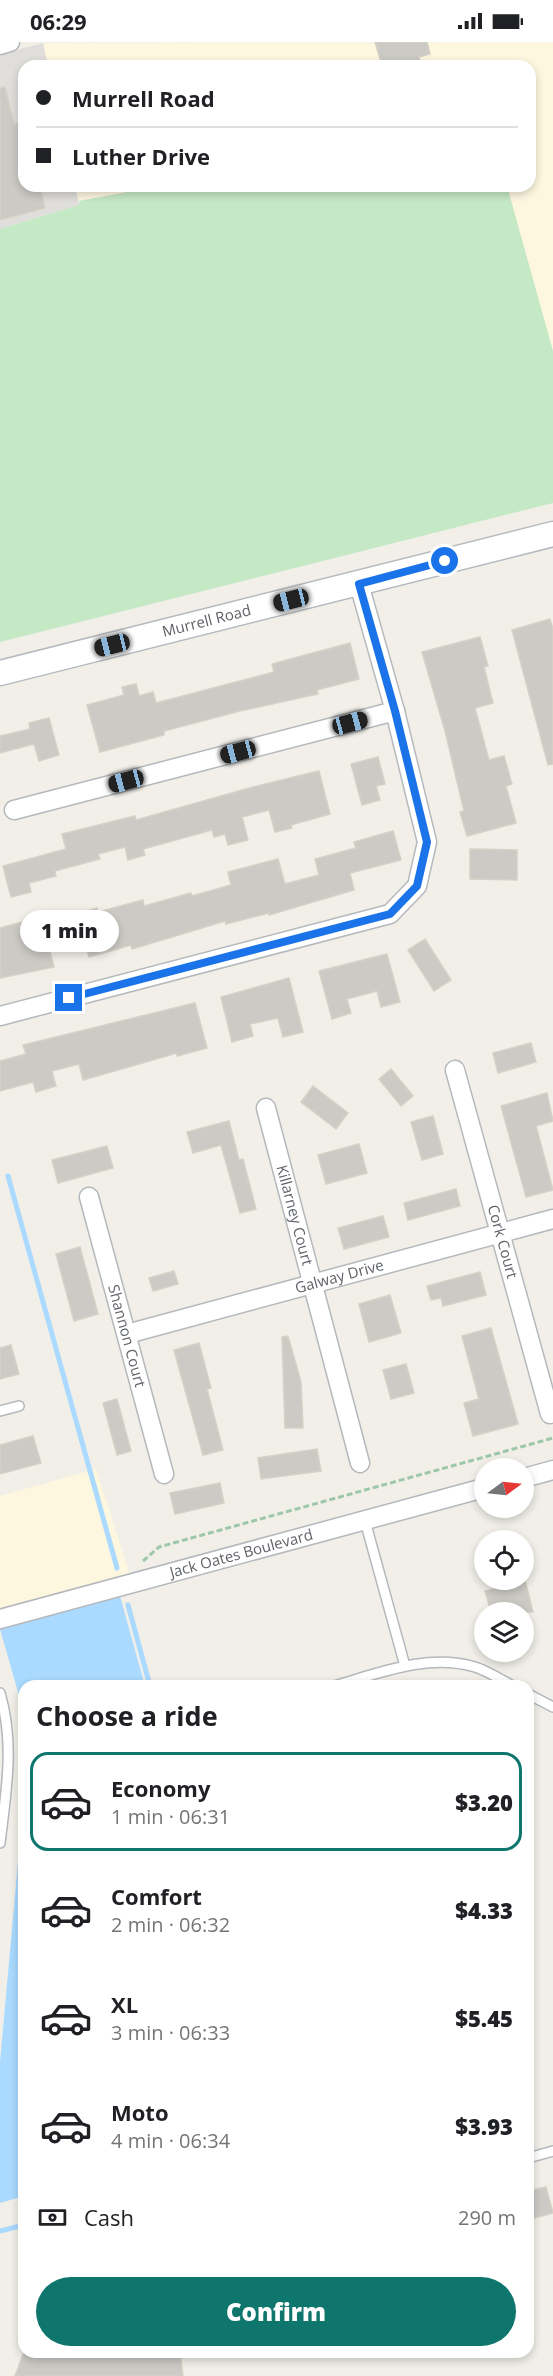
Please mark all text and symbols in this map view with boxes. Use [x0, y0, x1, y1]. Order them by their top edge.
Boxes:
text: 06:29 [30, 6, 87, 36]
text: Murrell Road [72, 83, 215, 113]
text: Luther Drive [72, 141, 210, 171]
route start [431, 547, 458, 574]
car [271, 587, 311, 613]
street label: Murrell Road [160, 599, 253, 641]
car [92, 632, 132, 658]
car [330, 710, 370, 736]
car [218, 739, 258, 765]
car [106, 768, 146, 794]
callout: 1 min [20, 911, 118, 953]
text: 1 min [41, 917, 98, 944]
route end [55, 984, 82, 1011]
street label: Killarney Court [272, 1163, 318, 1268]
street label: Cork Court [484, 1202, 523, 1280]
street label: Galway Drive [293, 1254, 386, 1297]
street label: Shannon Court [104, 1282, 151, 1389]
north arrow [474, 1458, 534, 1518]
map controls [474, 1458, 534, 1662]
street label: Jack Oates Boulevard [165, 1524, 315, 1582]
button: locate [474, 1530, 534, 1590]
button: layers [474, 1602, 534, 1662]
text: Choose a ride [36, 1697, 218, 1734]
text: Economy [111, 1773, 210, 1803]
icon: car [39, 1775, 93, 1829]
text: $3.20 [455, 1787, 513, 1817]
text: 1 min · 06:31 [111, 1803, 230, 1830]
text: Comfort [111, 1881, 202, 1911]
icon: car [39, 1883, 93, 1937]
text: $4.33 [455, 1895, 513, 1925]
text: 2 min · 06:32 [111, 1911, 230, 1938]
text: XL [111, 1989, 138, 2019]
icon: car [39, 1991, 93, 2045]
text: $5.45 [455, 2003, 513, 2033]
text: 3 min · 06:33 [111, 2019, 230, 2046]
text: Moto [111, 2097, 169, 2127]
icon: car [39, 2099, 93, 2153]
text: $3.93 [455, 2111, 513, 2141]
text: 4 min · 06:34 [111, 2127, 230, 2154]
icon: cash [36, 2201, 69, 2234]
text: Cash [84, 2202, 134, 2232]
text: 290 m [458, 2204, 516, 2231]
button: Confirm [36, 2277, 516, 2346]

